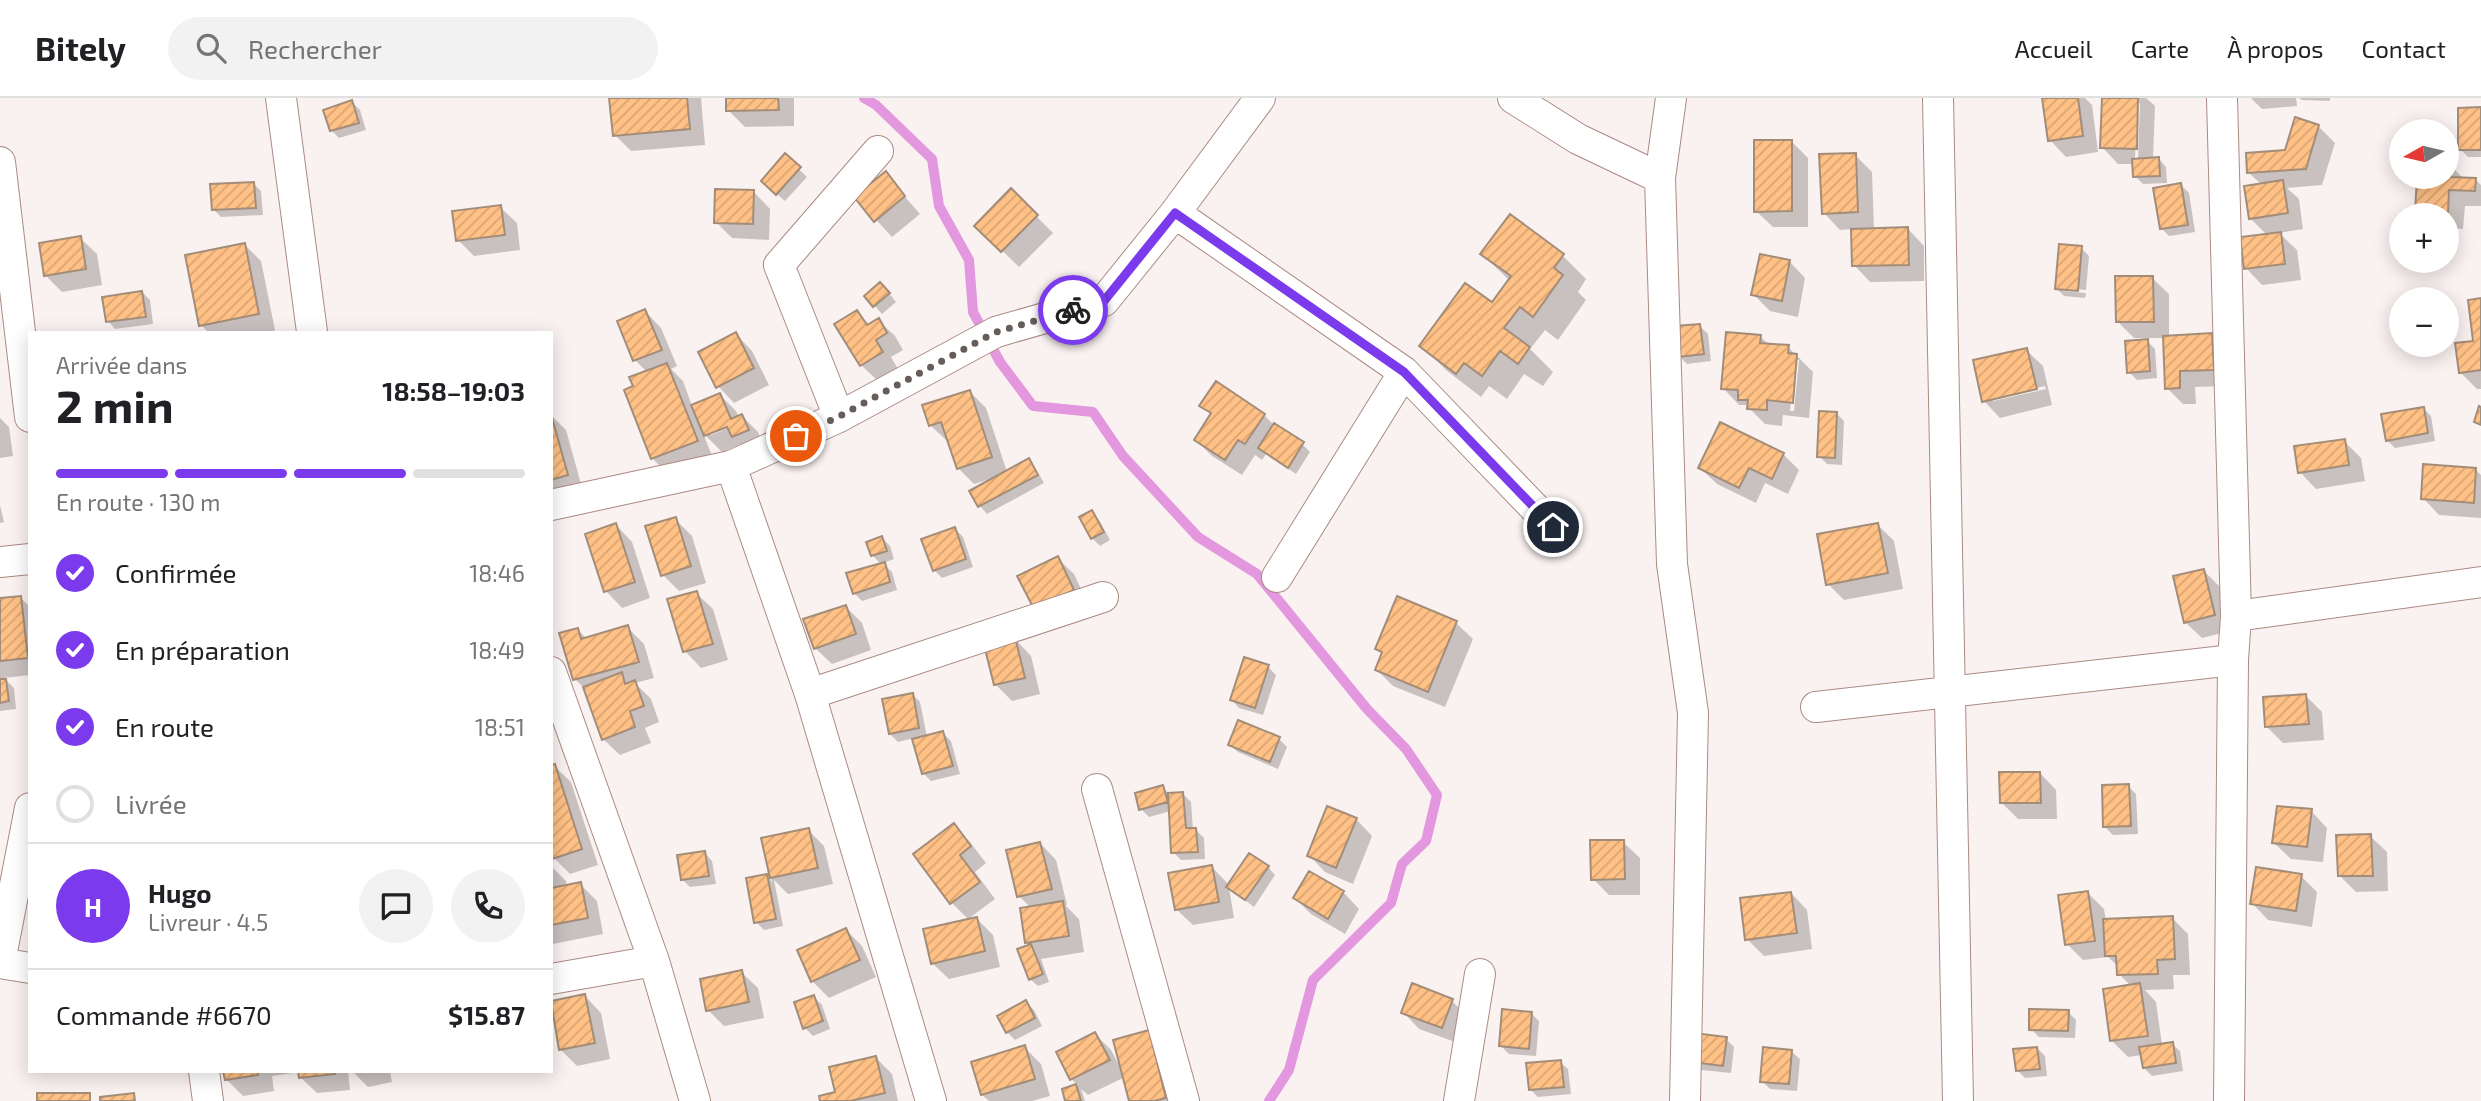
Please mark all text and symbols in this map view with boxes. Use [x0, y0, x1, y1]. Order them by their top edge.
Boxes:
search box [168, 17, 658, 80]
text: Bitely [35, 28, 126, 68]
icon: search [192, 29, 230, 67]
text: Rechercher [248, 33, 382, 64]
text: Accueil [2015, 34, 2093, 63]
text: Carte [2131, 34, 2189, 63]
text: À propos [2227, 34, 2324, 63]
text: Contact [2362, 34, 2446, 63]
north arrow [2389, 119, 2459, 189]
map controls [2389, 119, 2459, 357]
button: + [2389, 203, 2459, 273]
courier [1038, 275, 1108, 345]
button: − [2389, 287, 2459, 357]
icon: bike [1054, 291, 1092, 329]
text: Arrivée dans [56, 351, 187, 379]
text: 18:58–19:03 [382, 375, 525, 406]
text: 2 min [56, 377, 174, 432]
pin [766, 406, 826, 466]
icon: bag [777, 417, 815, 455]
text: En route · 130 m [56, 488, 220, 516]
pin [1523, 497, 1583, 557]
icon: home [1534, 508, 1572, 546]
icon: check [56, 554, 94, 592]
text: Confirmée [115, 557, 237, 588]
text: 18:46 [469, 559, 525, 587]
icon: check [56, 631, 94, 669]
text: En préparation [115, 634, 290, 665]
text: 18:49 [469, 636, 525, 664]
icon: check [56, 708, 94, 746]
text: En route [115, 711, 214, 742]
text: 18:51 [475, 713, 525, 741]
text: Livrée [115, 788, 187, 819]
button: chat [359, 869, 433, 943]
button: phone [451, 869, 525, 943]
text: Hugo [148, 877, 212, 908]
text: H [84, 891, 102, 922]
text: Livreur · 4.5 [148, 908, 268, 936]
text: Commande #6670 [56, 999, 272, 1030]
text: $15.87 [448, 999, 525, 1030]

